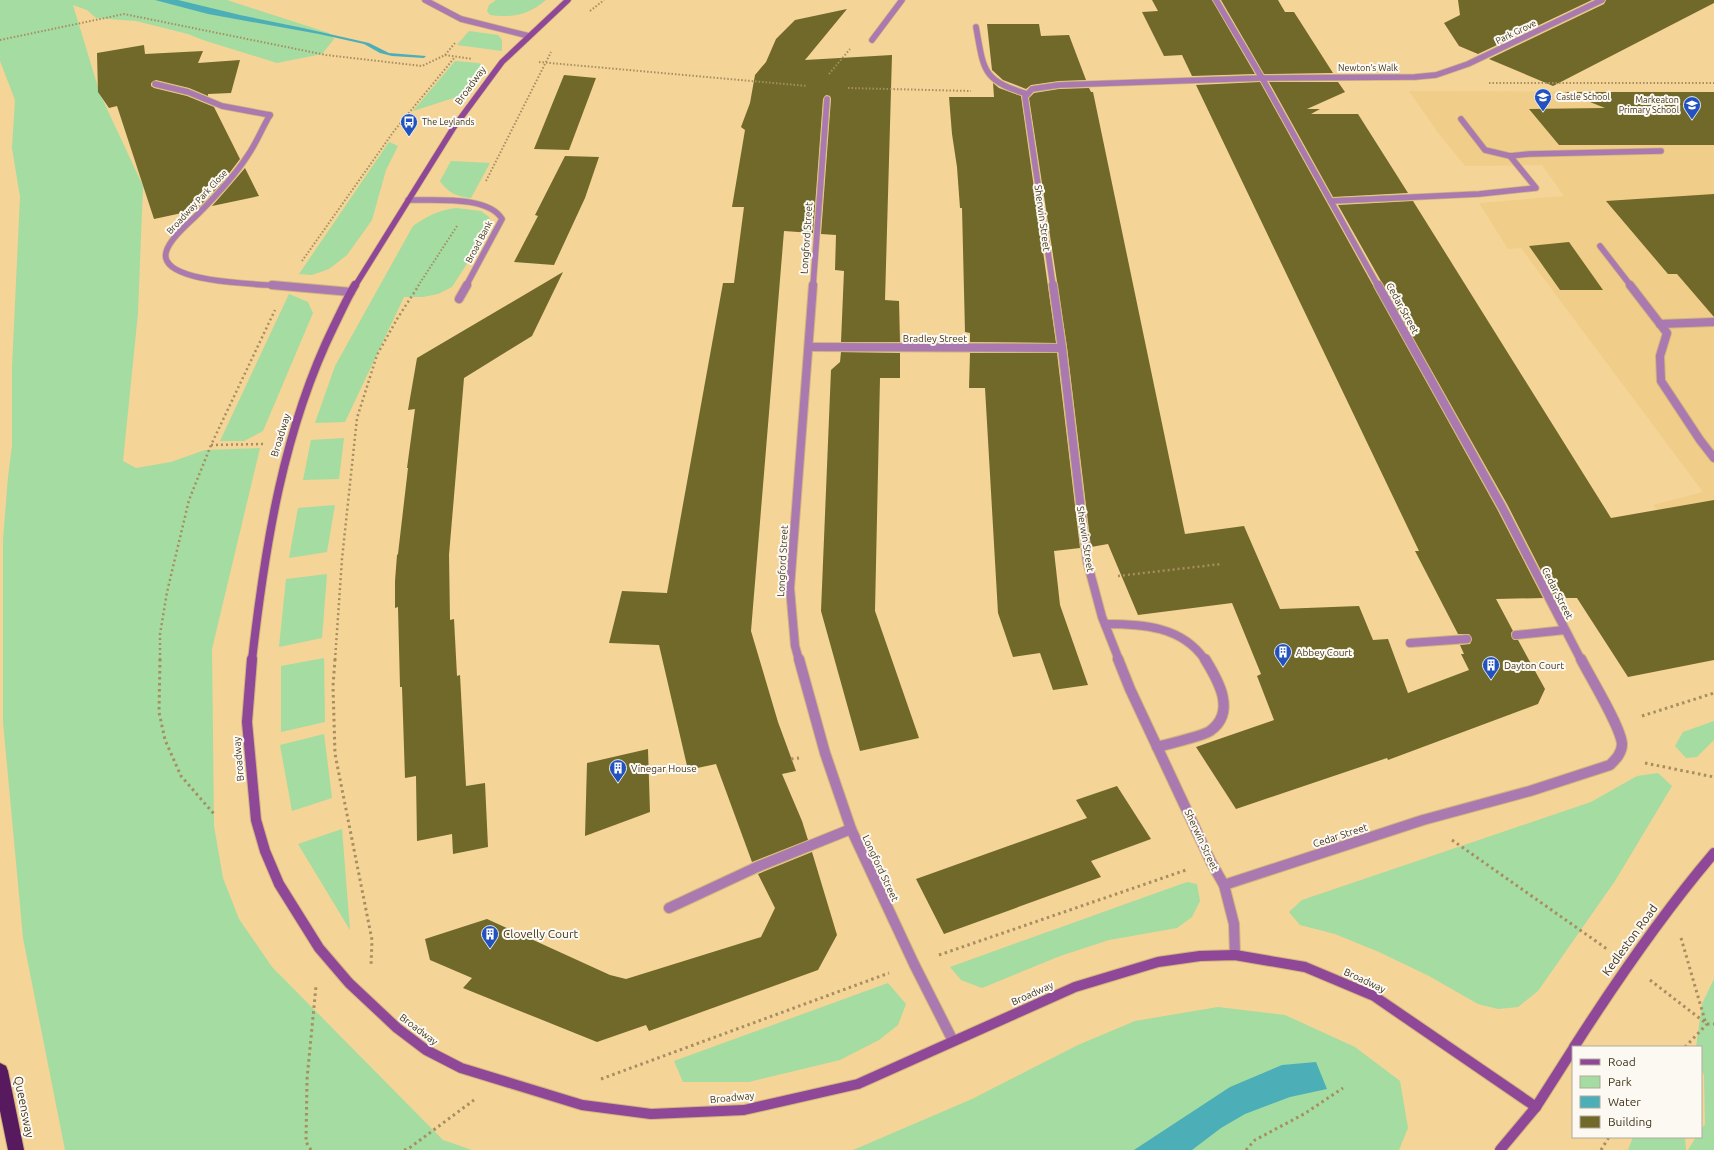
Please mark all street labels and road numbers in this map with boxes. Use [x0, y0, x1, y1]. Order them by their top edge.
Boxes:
street label: Park Grove [1494, 18, 1538, 46]
street label: Newton's Walk [1338, 63, 1398, 73]
street label: Broadway [453, 64, 488, 107]
street label: Broadway Park Close [165, 168, 229, 236]
street label: Sherwin Street [1032, 184, 1053, 252]
street label: Longford Street [799, 202, 814, 274]
street label: Broad Bank [464, 219, 495, 265]
street label: Cedar Street [1384, 281, 1421, 336]
street label: Bradley Street [903, 333, 967, 344]
street label: Broadway [269, 412, 292, 458]
street label: Sherwin Street [1075, 505, 1096, 573]
street label: Longford Street [775, 525, 790, 597]
street label: Cedar Street [1540, 565, 1575, 621]
street label: Broadway [231, 736, 246, 782]
street label: Sherwin Street [1182, 808, 1221, 873]
street label: Cedar Street [1312, 821, 1369, 849]
street label: Longford Street [860, 833, 901, 903]
street label: Kedleston Road [1599, 902, 1660, 978]
street label: Broadway [1342, 966, 1388, 995]
street label: Broadway [1010, 979, 1055, 1008]
street label: Broadway [398, 1012, 440, 1047]
street label: Queensway [12, 1075, 37, 1139]
street label: Broadway [709, 1090, 755, 1105]

